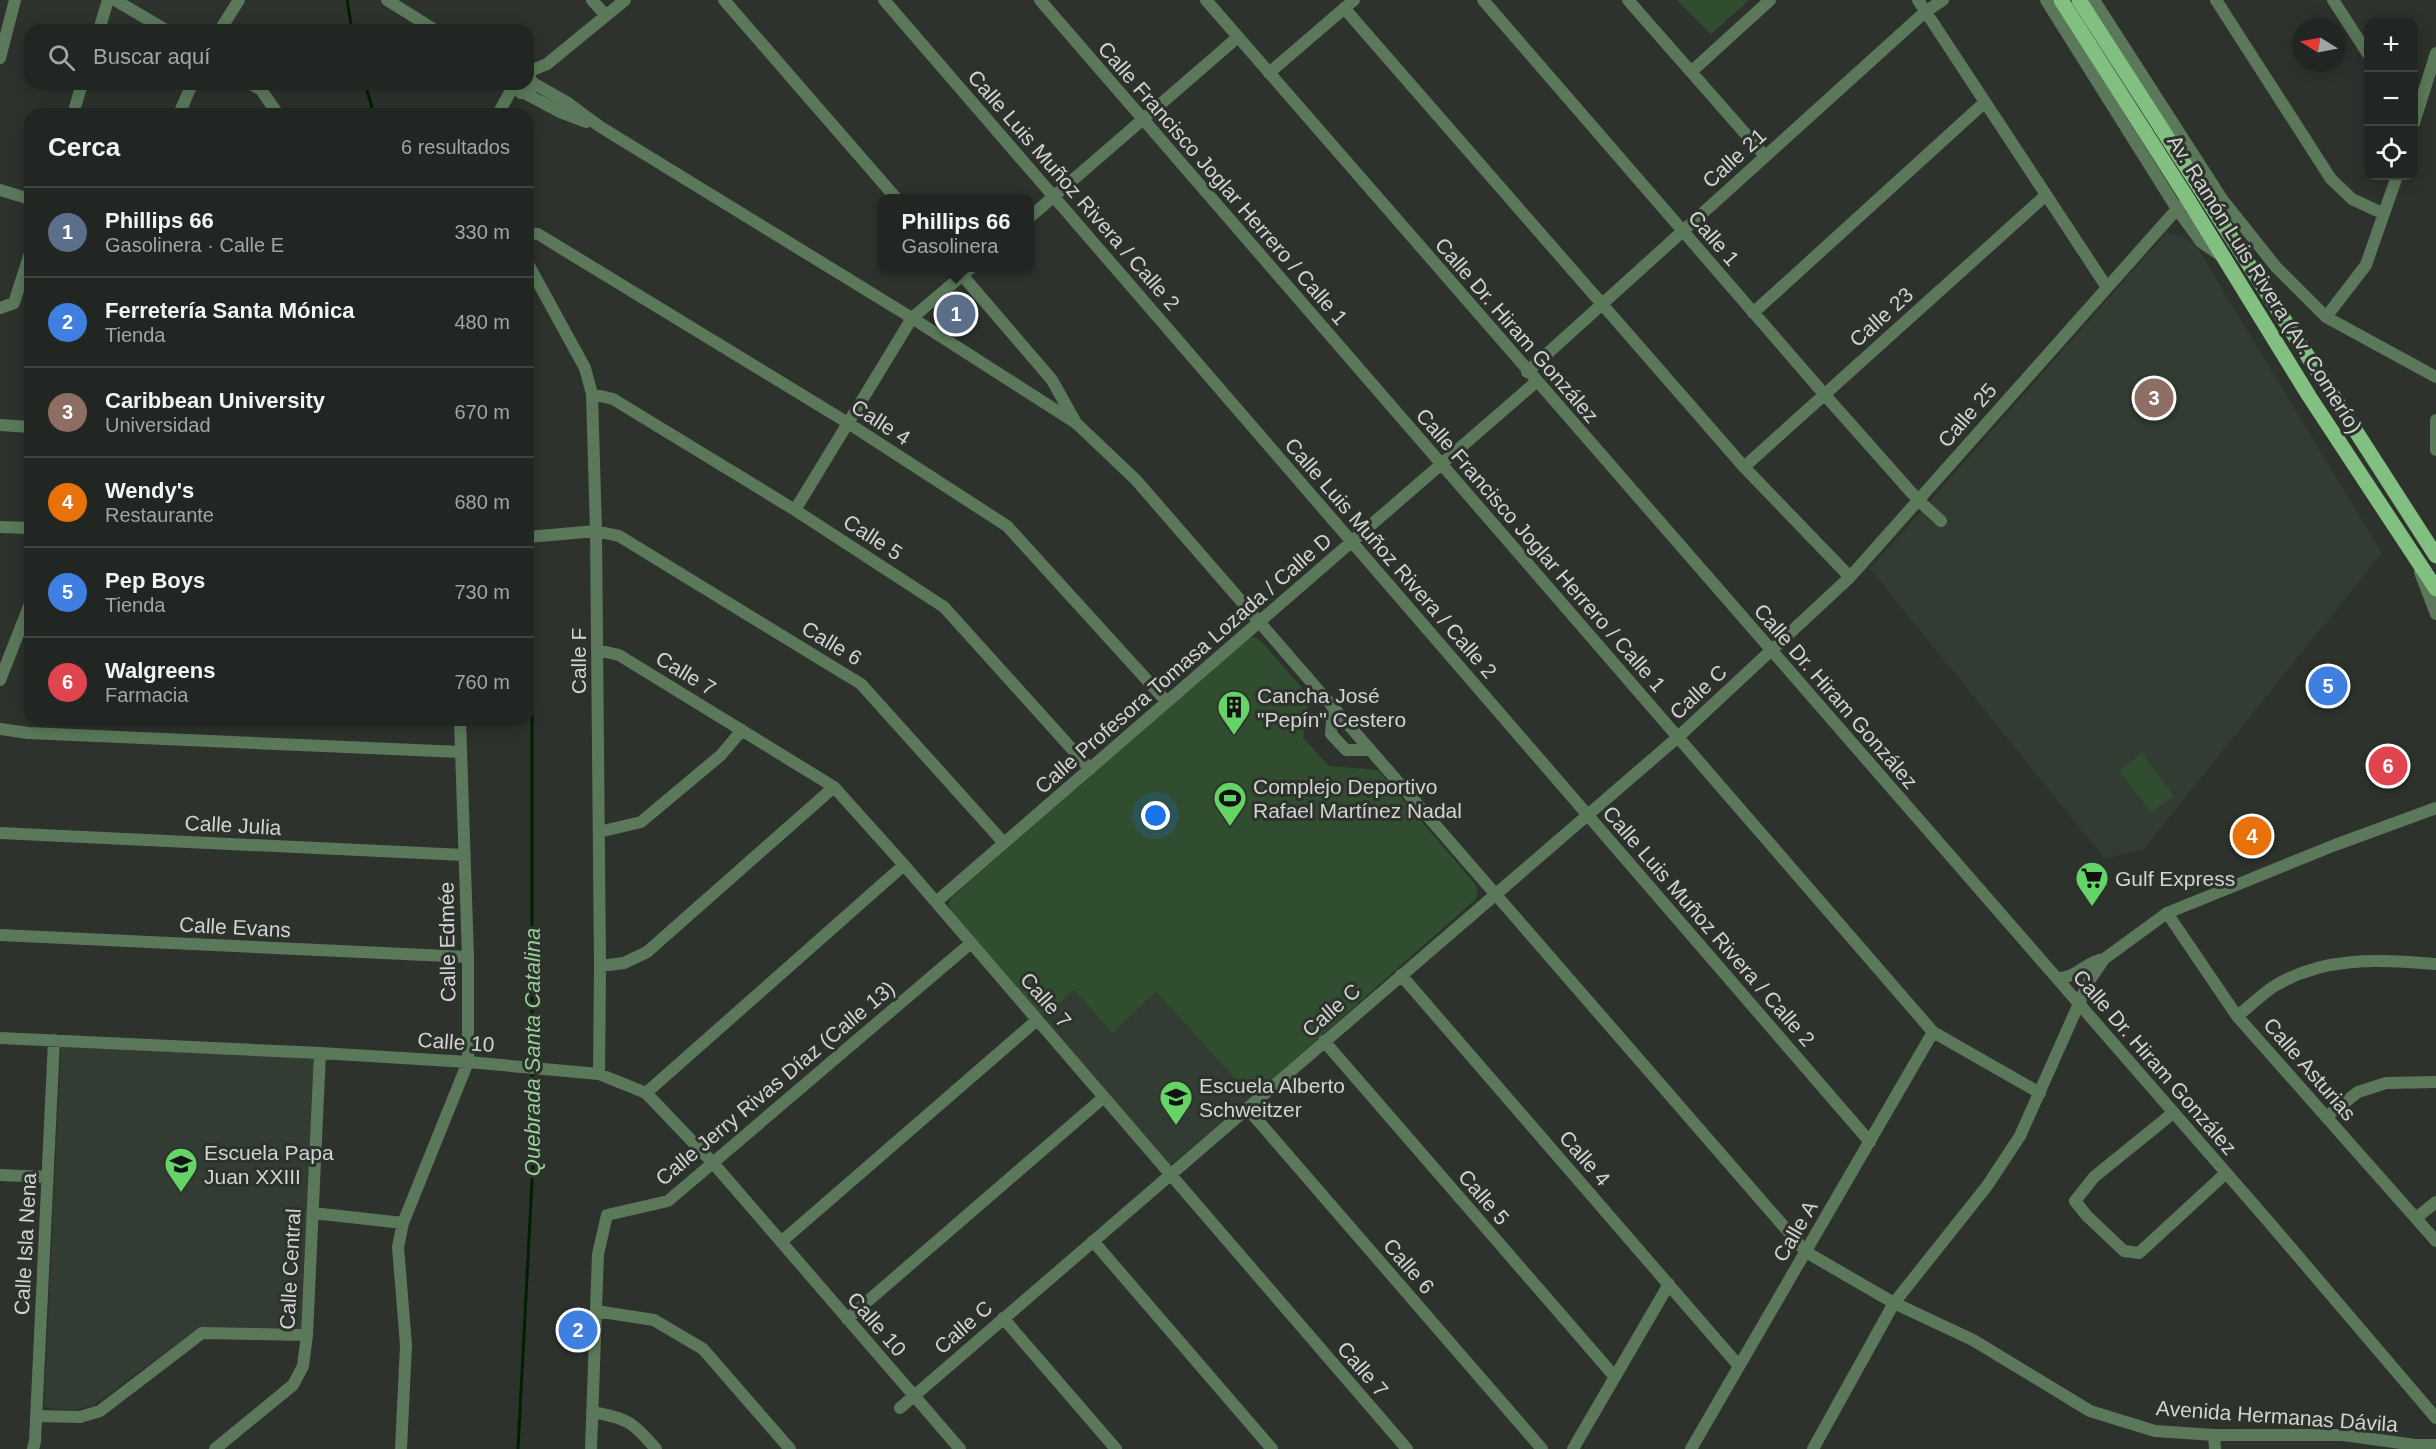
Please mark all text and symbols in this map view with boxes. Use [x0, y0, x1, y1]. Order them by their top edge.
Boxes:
north arrow [2292, 18, 2346, 72]
map controls [2364, 18, 2418, 180]
button: + [2364, 18, 2418, 72]
search box [24, 24, 534, 90]
street label: Calle Francisco Joglar Herrero / Calle 1 [1094, 37, 1352, 329]
icon: search [45, 41, 78, 74]
text: Buscar aquí [93, 44, 210, 69]
street label: Calle Luis Muñoz Rivera / Calle 2 [963, 65, 1185, 315]
button: − [2364, 72, 2418, 126]
street label: Calle 21 [1698, 124, 1770, 192]
button: locate [2364, 126, 2418, 180]
street label: Av. Ramón Luis Rivera (Av. Comerío) [2163, 131, 2367, 437]
text: Cerca [48, 132, 120, 162]
text: 6 resultados [401, 136, 510, 158]
popup [878, 194, 1034, 272]
street label: Calle 1 [1684, 206, 1744, 270]
text: Phillips 66 [105, 208, 214, 233]
text: Phillips 66 [902, 209, 1010, 234]
text: 1 [62, 221, 73, 243]
text: 330 m [454, 221, 510, 243]
street label: Calle Dr. Hiram González [1431, 233, 1603, 427]
text: Gasolinera · Calle E [105, 234, 284, 256]
text: Gasolinera [902, 235, 998, 257]
street label: Calle 23 [1845, 283, 1917, 351]
pin: 1 [936, 292, 976, 336]
text: Ferretería Santa Mónica [105, 298, 354, 323]
text: 2 [62, 311, 73, 333]
text: 480 m [454, 311, 510, 333]
text: Tienda [105, 324, 165, 346]
pin: 3 [2134, 376, 2174, 420]
street label: Calle 25 [1933, 378, 2001, 452]
text: Caribbean University [105, 388, 325, 413]
street label: Calle 4 [847, 395, 915, 450]
text: 3 [62, 401, 73, 423]
text: 670 m [454, 401, 510, 423]
street label: Calle Francisco Joglar Herrero / Calle 1 [1412, 404, 1670, 696]
text: Universidad [105, 414, 211, 436]
street label: Calle Luis Muñoz Rivera / Calle 2 [1280, 433, 1502, 683]
text: Wendy's [105, 478, 194, 503]
text: 4 [62, 491, 73, 513]
text: 680 m [454, 491, 510, 513]
text: Restaurante [105, 504, 214, 526]
street label: Calle 5 [839, 510, 907, 564]
street label: Calle Profesora Tomasa Lozada / Calle D [1030, 528, 1336, 798]
text: Pep Boys [105, 568, 205, 593]
text: 5 [62, 581, 73, 603]
text: 730 m [454, 581, 510, 603]
text: Tienda [105, 594, 165, 616]
street label: Calle Dr. Hiram González [1750, 599, 1922, 793]
street label: Calle 6 [798, 616, 866, 670]
street label: Calle F [567, 628, 590, 694]
street label: Calle 7 [652, 646, 720, 700]
text: Walgreens [105, 658, 215, 683]
street label: Calle C [1665, 660, 1731, 724]
pin: 5 [2308, 664, 2348, 708]
text: 6 [62, 671, 73, 693]
text: 760 m [454, 671, 510, 693]
text: Farmacia [105, 684, 188, 706]
place label: Cancha José "Pepín" Cestero [1257, 684, 1406, 731]
building icon: Cancha José "Pepín" Cestero [1216, 689, 1252, 736]
pin: 6 [2368, 744, 2408, 789]
place label: Complejo Deportivo Rafael Martínez Nadal [1253, 775, 1462, 822]
sports icon: Complejo Deportivo Rafael Martínez Nadal [1212, 780, 1248, 827]
your location [1141, 801, 1170, 830]
street label: Calle Luis Muñoz Rivera / Calle 2 [1598, 801, 1820, 1051]
street label: Calle Julia [184, 811, 282, 839]
pin: 4 [2232, 814, 2272, 858]
supermarket icon: Gulf Express [2074, 860, 2110, 907]
place label: Gulf Express [2115, 867, 2235, 890]
street label: Calle Edmée [434, 882, 460, 1002]
street label: Calle Evans [178, 913, 292, 941]
water label: Quebrada Santa Catalina [520, 928, 545, 1176]
street label: Calle Dr. Hiram González [2069, 965, 2241, 1159]
street label: Calle 7 [1016, 968, 1076, 1032]
street label: Calle Jerry Rivas Díaz (Calle 13) [651, 976, 899, 1190]
street label: Calle C [1297, 979, 1365, 1041]
street label: Calle Asturias [2259, 1013, 2361, 1125]
street label: Calle 10 [417, 1028, 495, 1056]
place label: Escuela Alberto Schweitzer [1199, 1074, 1345, 1121]
school or university icon: Escuela Alberto Schweitzer [1158, 1079, 1194, 1126]
street label: Calle 4 [1555, 1126, 1615, 1190]
place label: Escuela Papa Juan XXIII [204, 1141, 334, 1188]
school or university icon: Escuela Papa Juan XXIII [163, 1146, 199, 1193]
street label: Calle 5 [1454, 1165, 1514, 1229]
street label: Calle Isla Nena [10, 1172, 40, 1316]
street label: Calle A [1768, 1196, 1822, 1266]
street label: Calle Central [275, 1208, 305, 1330]
street label: Calle 6 [1379, 1234, 1439, 1298]
street label: Calle 10 [843, 1287, 911, 1361]
street label: Calle C [929, 1296, 997, 1358]
pin: 2 [558, 1308, 598, 1352]
street label: Calle 7 [1333, 1337, 1393, 1401]
street label: Avenida Hermanas Dávila [2155, 1396, 2399, 1436]

